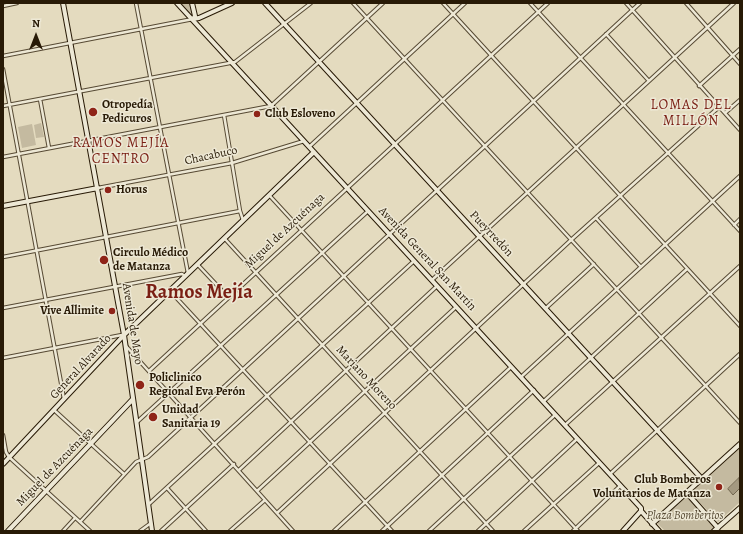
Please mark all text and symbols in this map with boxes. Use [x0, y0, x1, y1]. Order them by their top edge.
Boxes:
north arrow [16, 16, 56, 56]
text: N [32, 16, 40, 31]
place label: Otropedía Pedicuros [102, 98, 153, 126]
district label: LOMAS DEL MILLÓN [650, 98, 732, 130]
marker: Otropedía Pedicuros [87, 106, 99, 118]
place label: Club Esloveno [265, 107, 336, 121]
marker: Club Esloveno [252, 109, 262, 119]
district label: RAMOS MEJÍA CENTRO [73, 136, 169, 168]
street label: Chacabuco [183, 143, 239, 169]
place label: Horus [116, 183, 147, 197]
marker: Horus [103, 185, 113, 195]
street label: Miguel de Azcuénaga [242, 190, 328, 272]
street label: Avenida General San Martín [375, 204, 479, 314]
street label: Pueyrredón [466, 208, 516, 260]
place label: Circulo Médico de Matanza [113, 246, 188, 274]
marker: Circulo Médico de Matanza [98, 254, 110, 266]
district label: Ramos Mejía [145, 281, 253, 305]
street label: Avenida de Mayo [118, 282, 146, 366]
place label: Vive Allimite [40, 304, 104, 318]
marker: Vive Allimite [107, 306, 117, 316]
street label: General Alvarado [47, 332, 115, 402]
street label: Mariano Moreno [333, 343, 399, 413]
place label: Policlinico Regional Eva Perón [149, 371, 245, 399]
marker: Policlinico Regional Eva Perón [134, 379, 146, 391]
place label: Unidad Sanitaria 19 [162, 403, 220, 431]
marker: Unidad Sanitaria 19 [147, 411, 159, 423]
street label: Miguel de Azcuénaga [14, 425, 96, 509]
place label: Club Bomberos Voluntarios de Matanza [593, 473, 711, 501]
marker: Club Bomberos Voluntarios de Matanza [714, 482, 724, 492]
park label: Plaza Bomberitos [647, 509, 723, 523]

